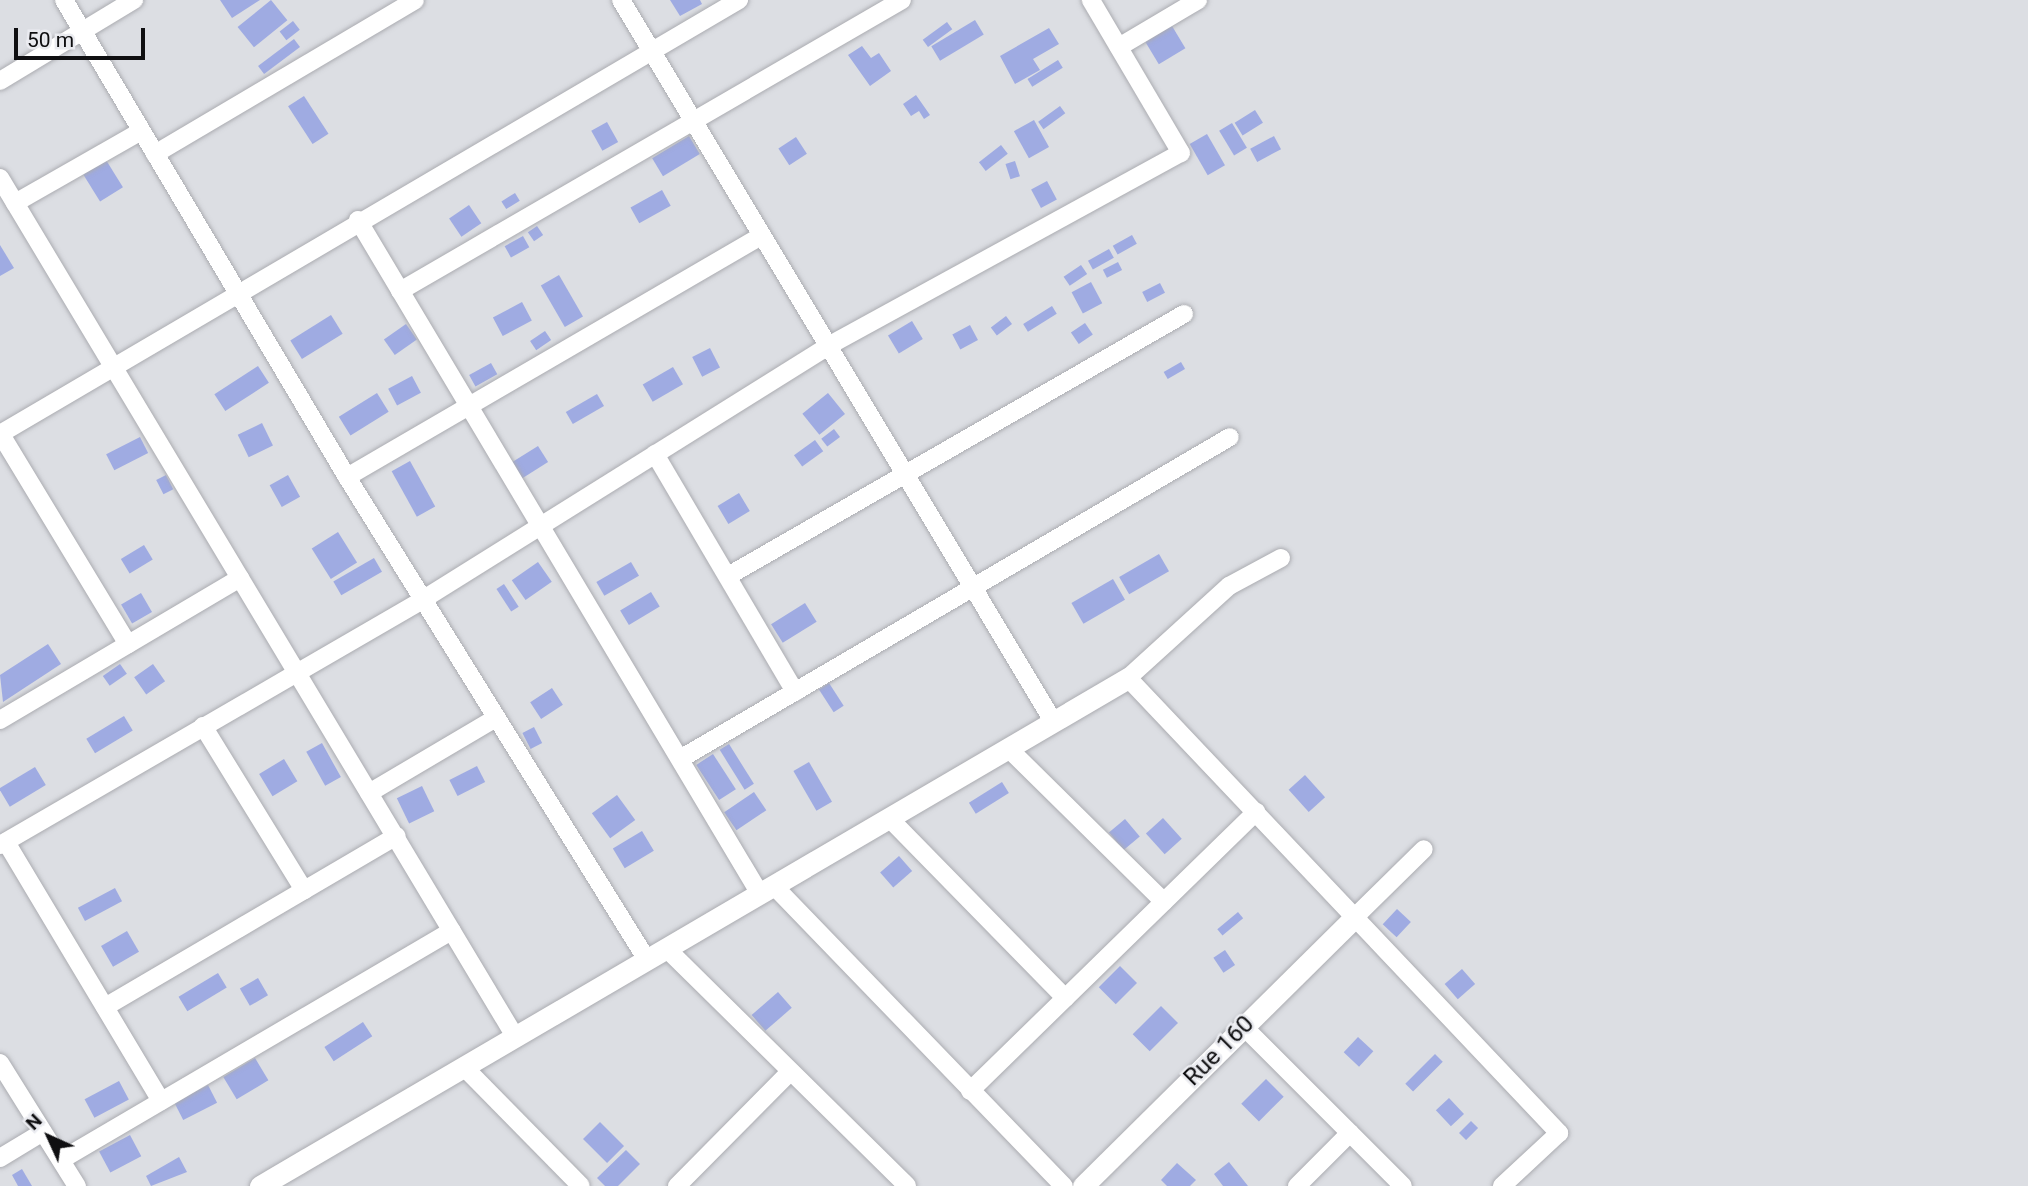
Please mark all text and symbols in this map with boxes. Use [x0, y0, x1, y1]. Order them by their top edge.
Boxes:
scale bar [18, 14, 149, 58]
text: 50 m [27, 28, 74, 52]
street label: Rue 160 [1178, 1010, 1260, 1092]
north arrow [14, 1102, 84, 1172]
text: N [21, 1109, 47, 1135]

